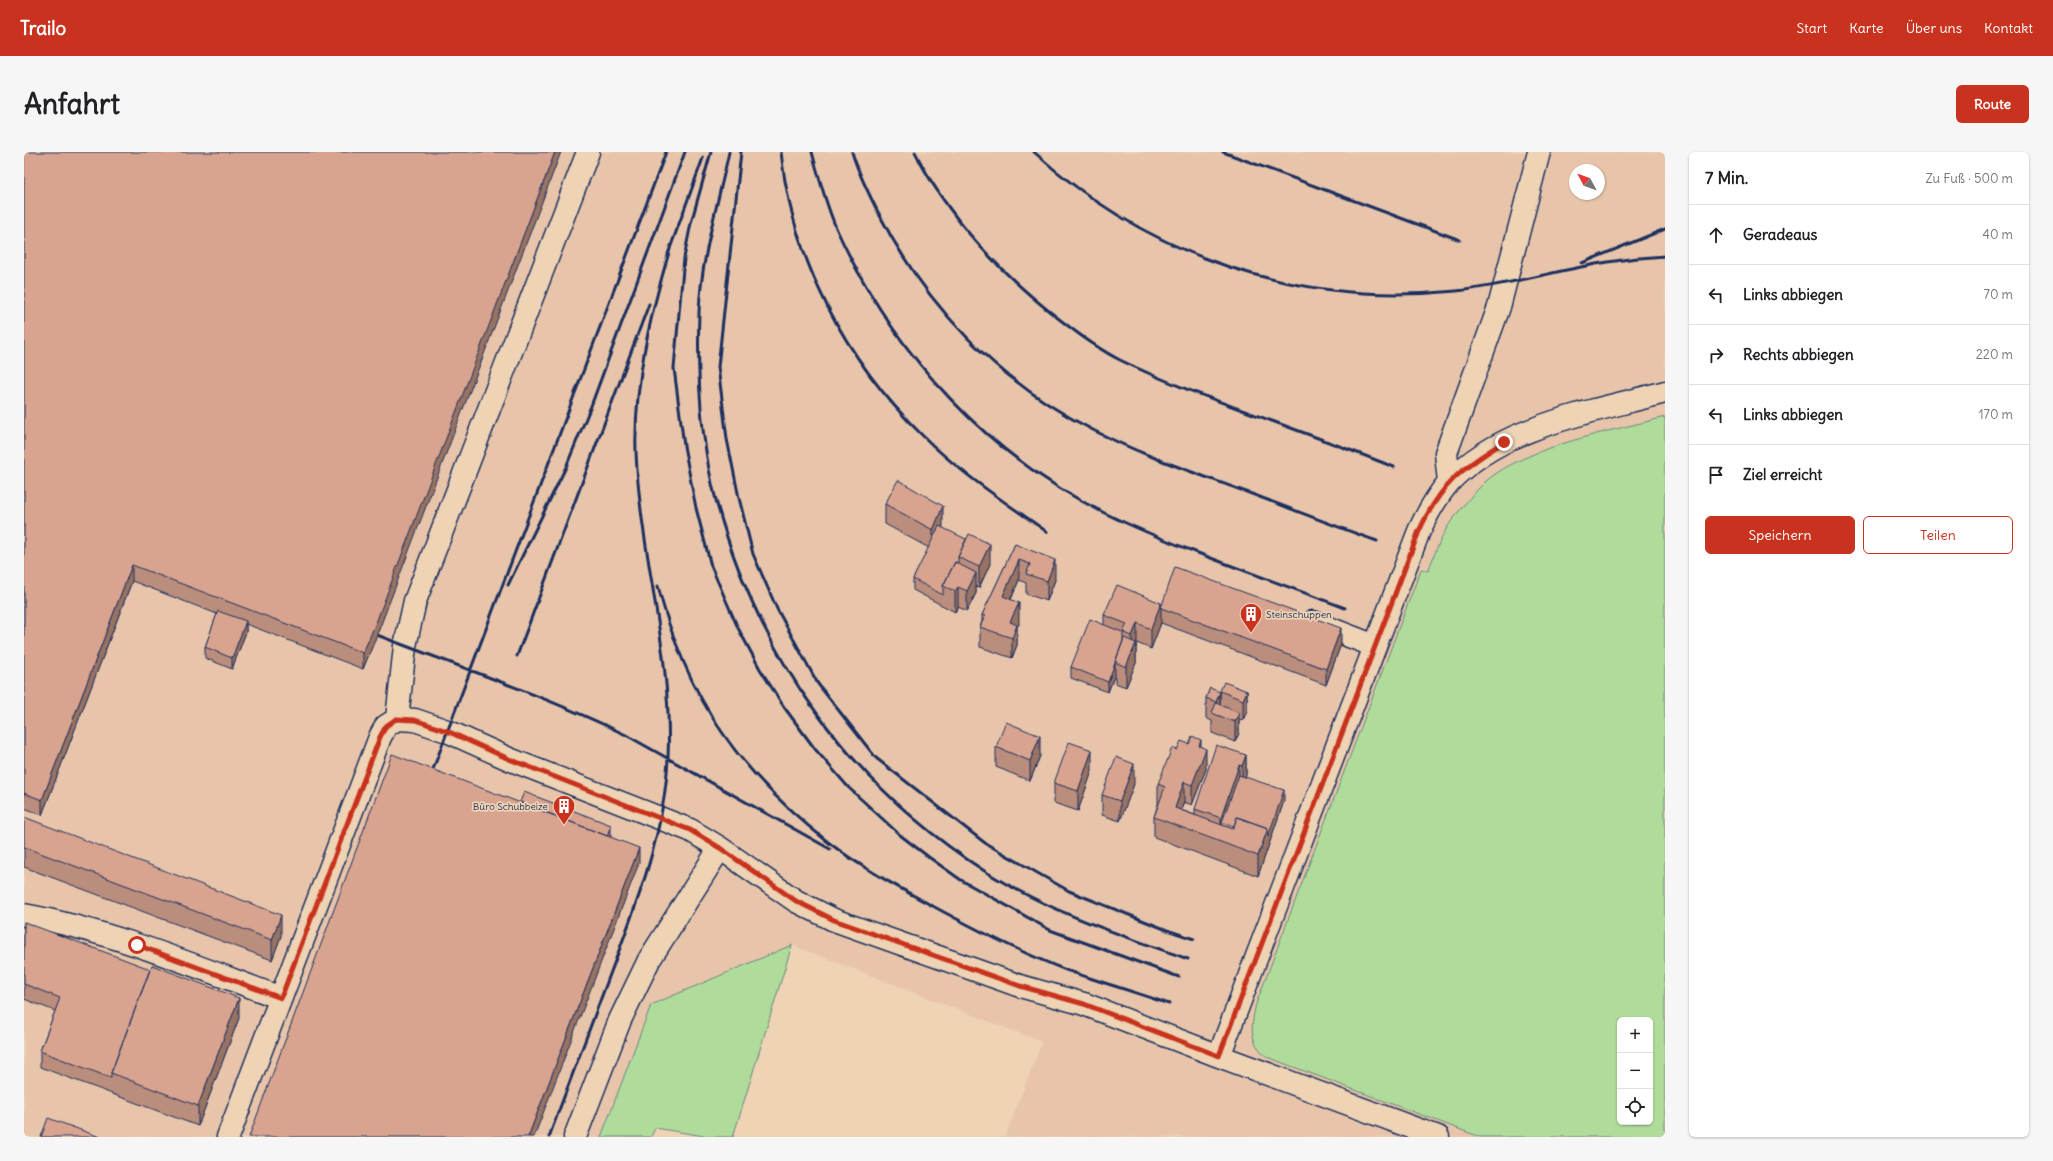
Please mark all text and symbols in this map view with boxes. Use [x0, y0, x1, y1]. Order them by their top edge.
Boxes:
text: Trailo [20, 16, 66, 40]
text: Start [1797, 19, 1827, 37]
text: Karte [1849, 19, 1884, 37]
text: Über uns [1906, 19, 1962, 37]
text: Kontakt [1984, 19, 2033, 37]
button: Route [1956, 85, 2029, 123]
text: Anfahrt [24, 86, 120, 122]
north arrow [1569, 164, 1605, 200]
text: 7 Min. [1705, 167, 1748, 189]
text: Zu Fuß · 500 m [1926, 170, 2013, 187]
icon: ahead [1705, 224, 1727, 246]
text: Geradeaus [1743, 225, 1817, 244]
text: 40 m [1982, 226, 2013, 243]
icon: left [1705, 284, 1727, 306]
text: Links abbiegen [1743, 285, 1843, 304]
text: 70 m [1984, 286, 2013, 303]
icon: right [1705, 344, 1727, 366]
text: Rechts abbiegen [1743, 345, 1854, 364]
text: 220 m [1976, 346, 2013, 363]
icon: left [1705, 404, 1727, 426]
text: Links abbiegen [1743, 405, 1843, 424]
text: 170 m [1978, 406, 2013, 423]
route end [1495, 433, 1513, 451]
icon: arrive [1705, 464, 1727, 486]
text: Ziel erreicht [1743, 465, 1822, 484]
button: Speichern [1705, 516, 1855, 554]
button: Teilen [1863, 516, 2013, 554]
building icon: Steinschuppen [1238, 601, 1264, 634]
place label: Steinschuppen [1266, 608, 1332, 621]
building icon: Büro Schubbeize [551, 793, 577, 826]
place label: Büro Schubbeize [473, 800, 548, 813]
route start [128, 936, 146, 954]
map controls [1617, 1017, 1653, 1125]
button: + [1617, 1017, 1653, 1053]
button: − [1617, 1053, 1653, 1089]
button: locate [1617, 1089, 1653, 1125]

